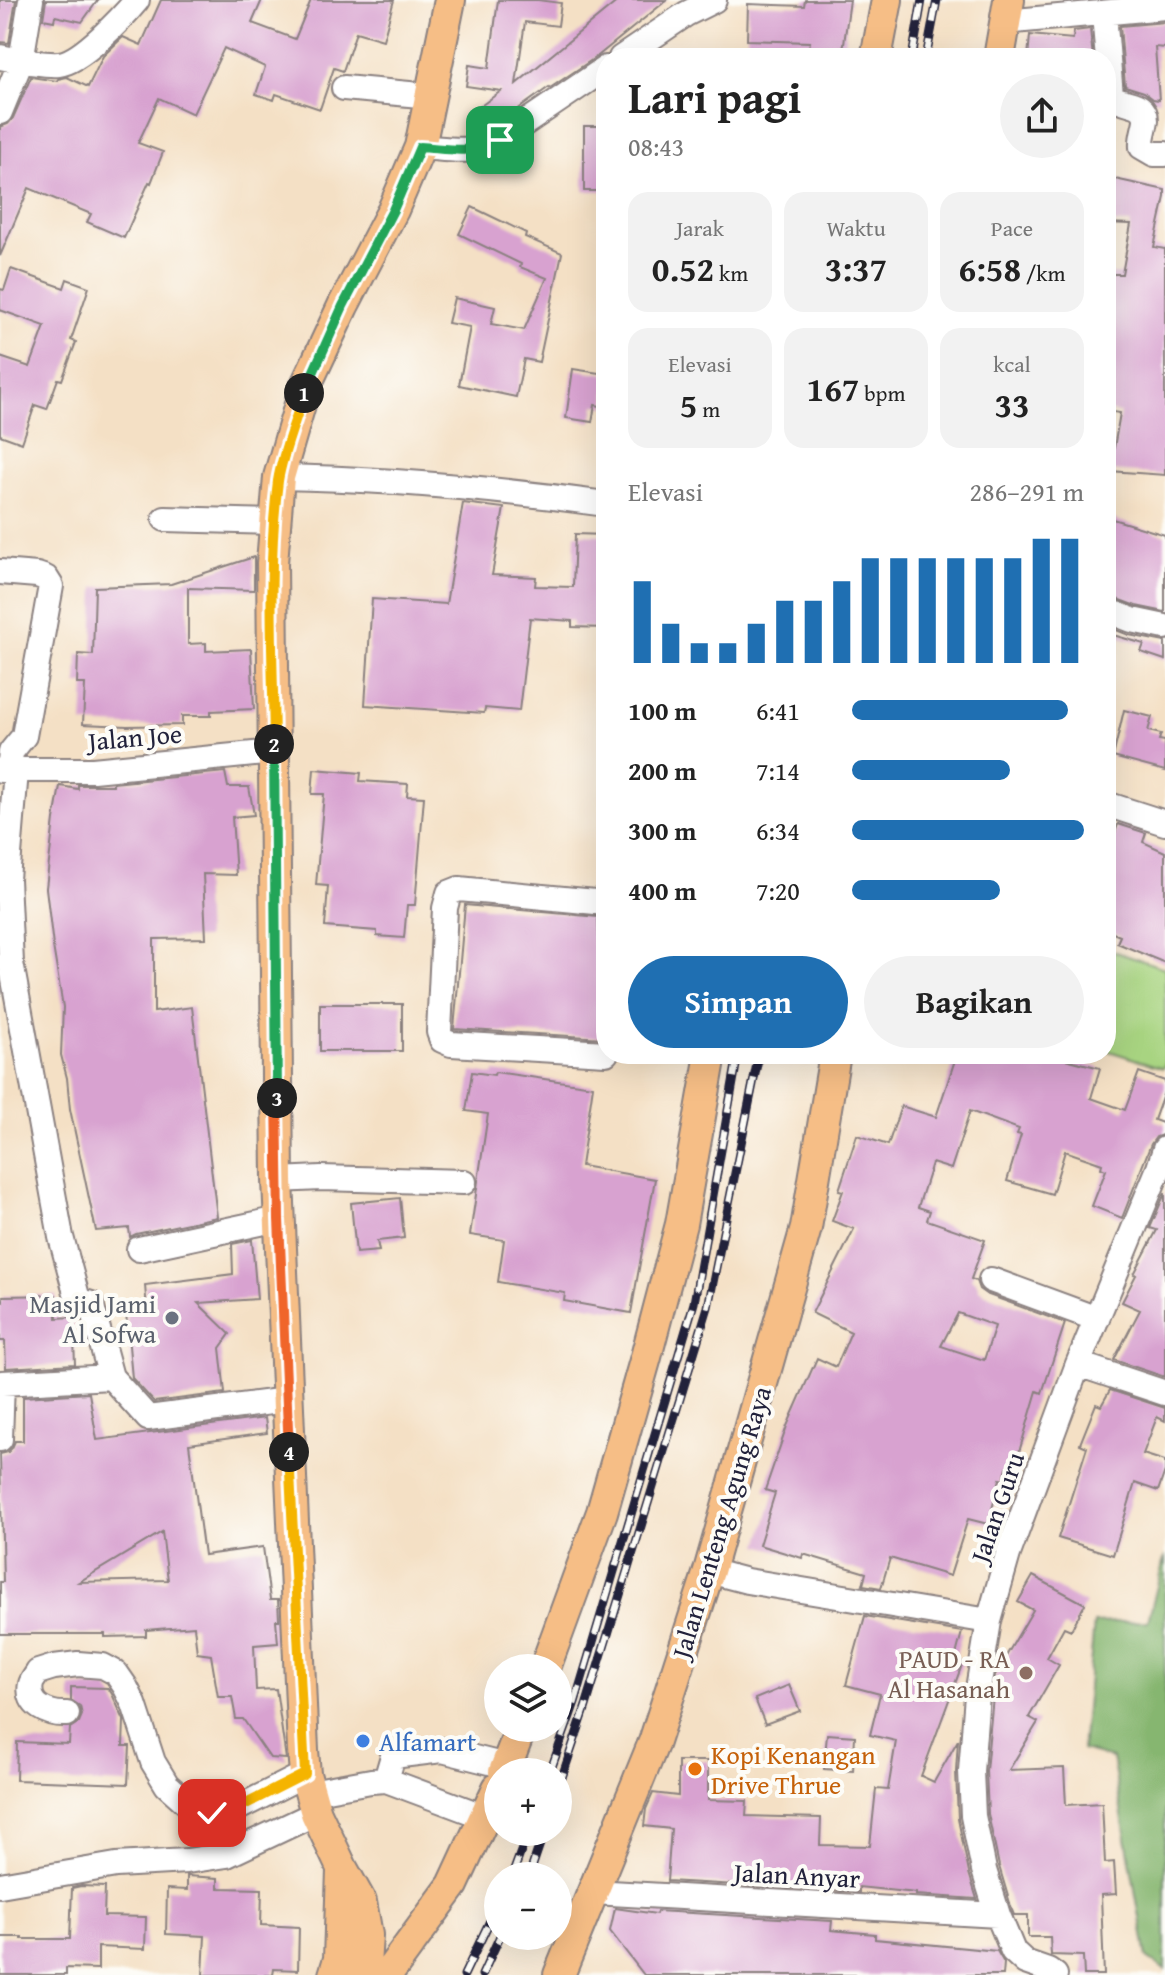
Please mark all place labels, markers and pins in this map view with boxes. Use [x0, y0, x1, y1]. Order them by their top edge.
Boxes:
pin [466, 106, 534, 174]
pin: 1 [284, 373, 324, 413]
pin: 2 [254, 724, 294, 764]
pin: 3 [257, 1078, 297, 1118]
place label: Masjid Jami Al Sofwa [29, 1284, 157, 1353]
marker: Masjid Jami Al Sofwa [163, 1309, 181, 1327]
pin: 4 [269, 1432, 309, 1472]
place label: PAUD - RA Al Hasanah [888, 1639, 1010, 1708]
marker: PAUD - RA Al Hasanah [1017, 1664, 1035, 1682]
place label: Alfamart [379, 1722, 476, 1761]
marker: Alfamart [354, 1732, 372, 1750]
place label: Kopi Kenangan Drive Thrue [711, 1735, 876, 1804]
marker: Kopi Kenangan Drive Thrue [686, 1760, 704, 1778]
pin [178, 1779, 246, 1847]

